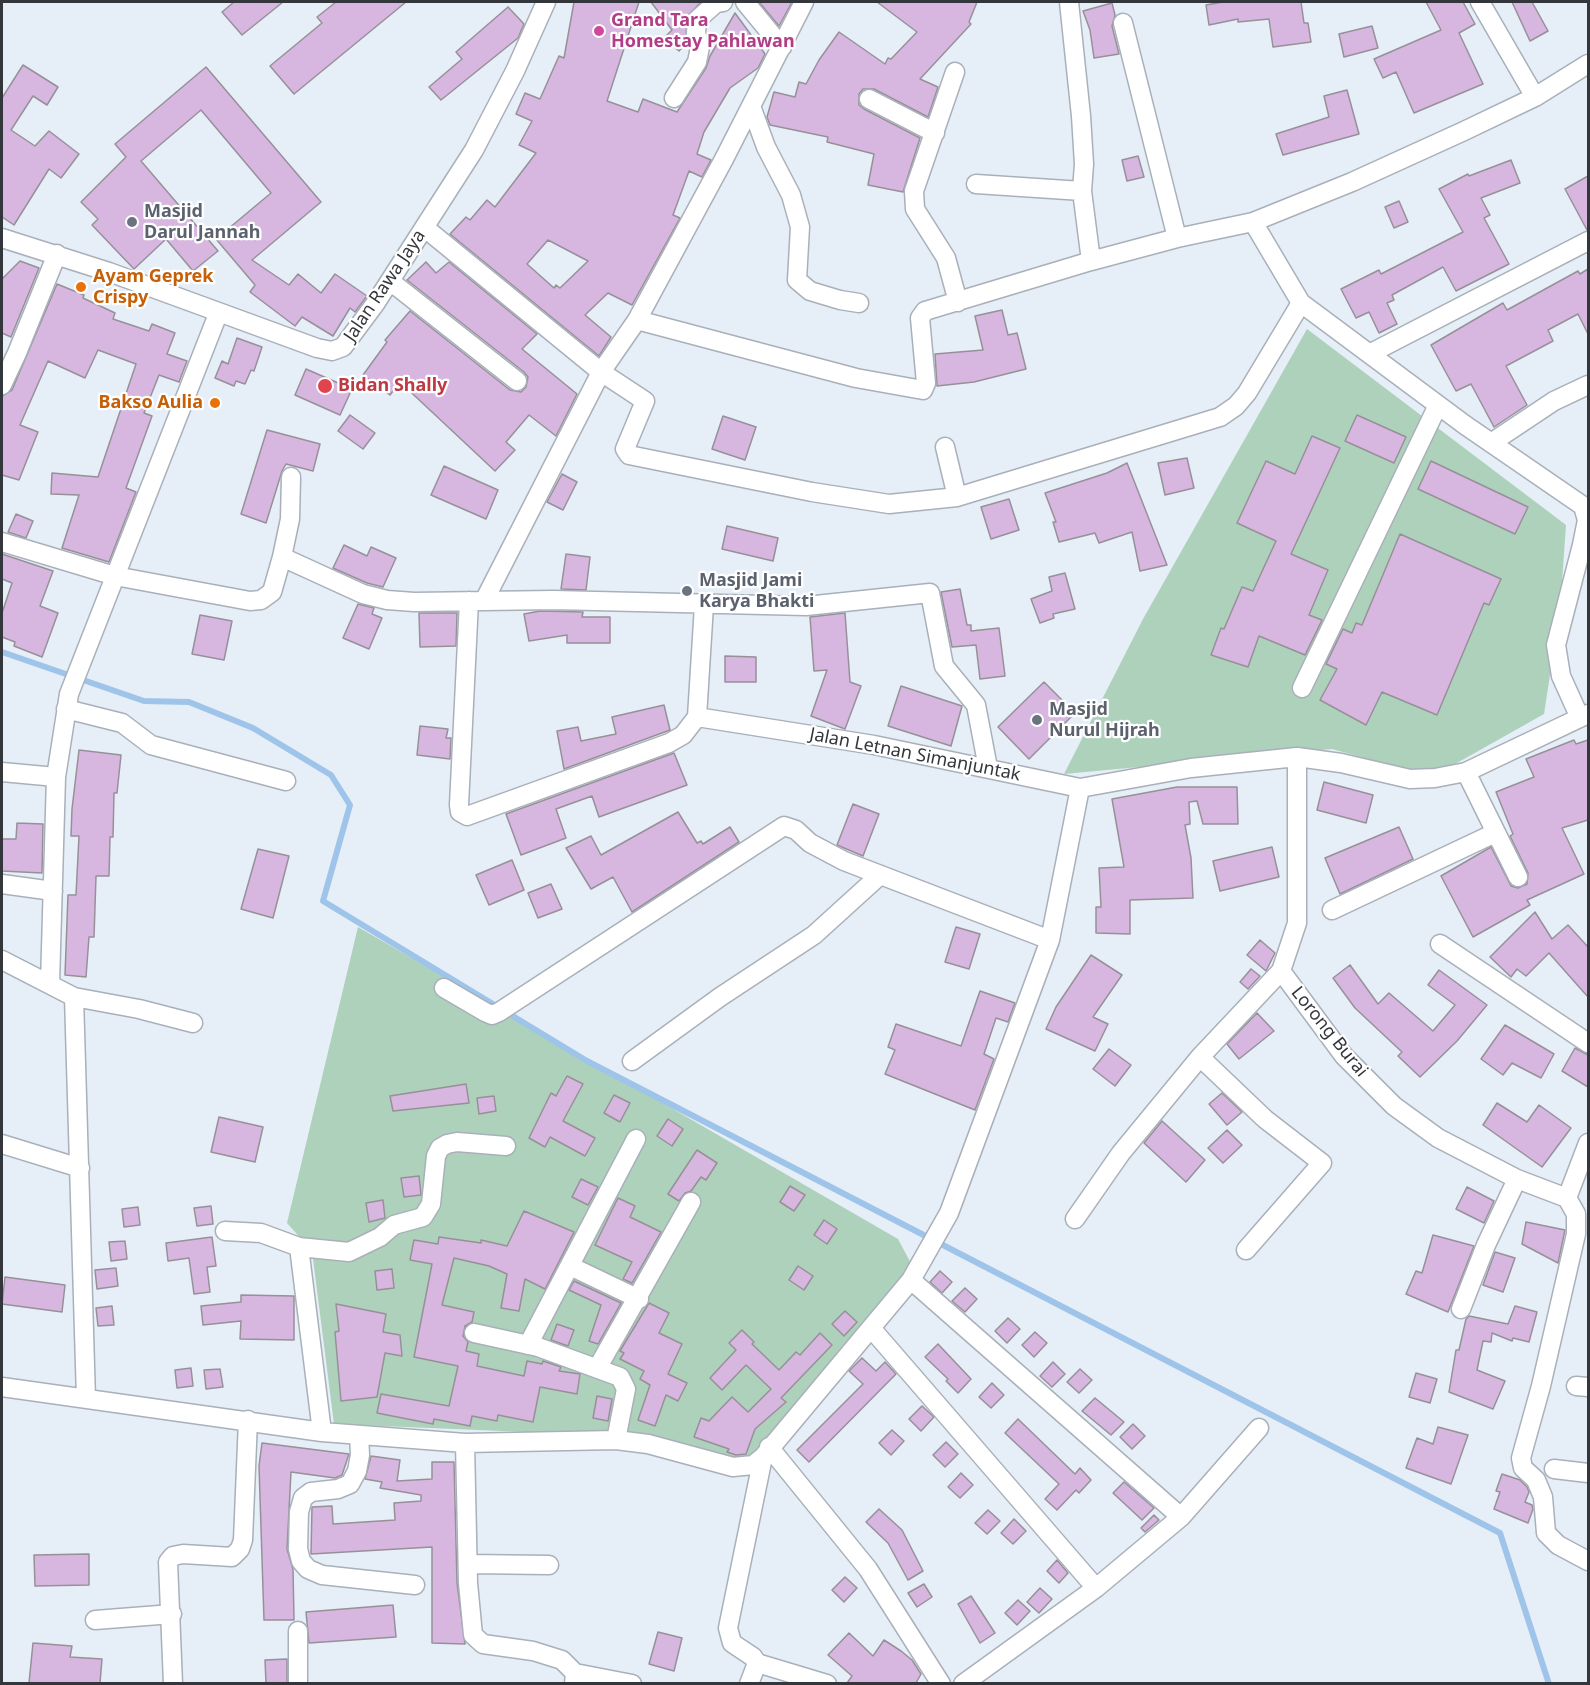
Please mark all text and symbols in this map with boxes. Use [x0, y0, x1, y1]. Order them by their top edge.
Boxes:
place label: Grand Tara Homestay Pahlawan [611, 10, 795, 52]
marker: Grand Tara Homestay Pahlawan [592, 24, 606, 38]
place label: Masjid Darul Jannah [144, 201, 260, 244]
marker: Masjid Darul Jannah [125, 215, 139, 229]
street label: Jalan Rawa Jaya [340, 226, 430, 346]
place label: Ayam Geprek Crispy [93, 266, 213, 308]
marker: Ayam Geprek Crispy [74, 280, 88, 294]
place label: Bidan Shally [338, 375, 447, 397]
marker: Bidan Shally [316, 377, 334, 395]
place label: Bakso Aulia [98, 392, 203, 414]
marker: Bakso Aulia [208, 396, 222, 410]
place label: Masjid Jami Karya Bhakti [699, 570, 814, 612]
marker: Masjid Jami Karya Bhakti [680, 584, 694, 598]
place label: Masjid Nurul Hijrah [1049, 699, 1160, 742]
marker: Masjid Nurul Hijrah [1030, 713, 1044, 727]
street label: Jalan Letnan Simanjuntak [808, 724, 1022, 786]
street label: Lorong Burai [1286, 983, 1372, 1081]

